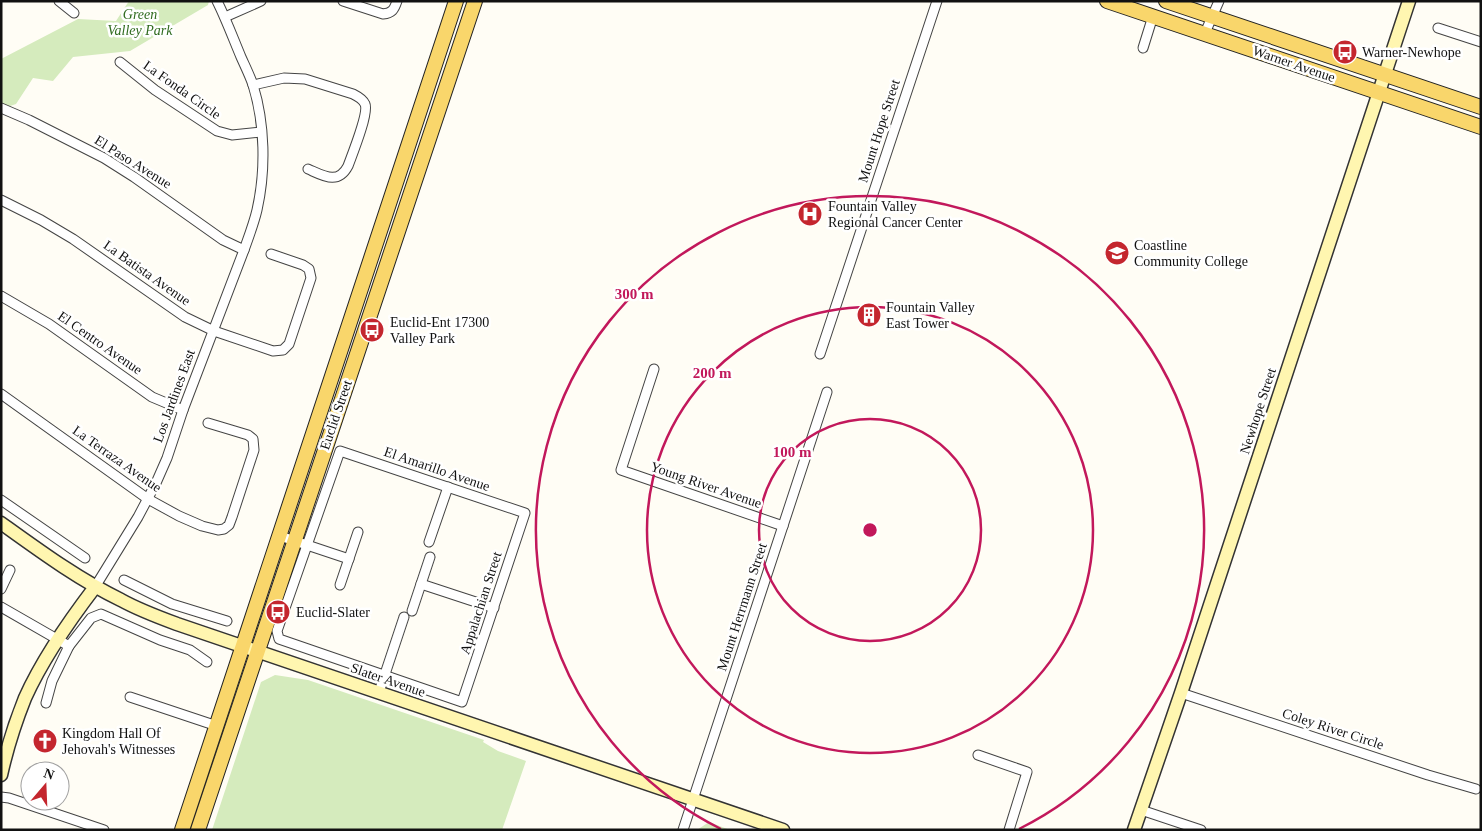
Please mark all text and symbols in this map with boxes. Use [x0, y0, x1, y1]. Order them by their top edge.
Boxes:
park label: Green Valley Park [108, 7, 173, 38]
bus stop icon: Warner-Newhope [1332, 39, 1358, 65]
street label: Warner Avenue [1251, 43, 1337, 85]
place label: Warner-Newhope [1362, 45, 1461, 60]
street label: La Fonda Circle [140, 58, 224, 122]
street label: Mount Hope Street [855, 78, 903, 184]
street label: El Paso Avenue [92, 132, 174, 192]
place label: Fountain Valley Regional Cancer Center [828, 199, 963, 230]
hospital icon: Fountain Valley Regional Cancer Center [797, 201, 823, 227]
street label: La Batista Avenue [101, 237, 193, 309]
place label: Coastline Community College [1134, 238, 1248, 269]
school or university icon: Coastline Community College [1104, 240, 1130, 266]
text: 300 m [615, 286, 654, 302]
place label: Fountain Valley East Tower [886, 300, 975, 331]
building icon: Fountain Valley East Tower [856, 302, 882, 328]
street label: El Centro Avenue [55, 308, 145, 378]
place label: Euclid-Ent 17300 Valley Park [390, 315, 489, 346]
bus stop icon: Euclid-Ent 17300 Valley Park [359, 317, 385, 343]
street label: Los Jardines East [150, 347, 198, 445]
text: 200 m [693, 365, 732, 381]
street label: Newhope Street [1237, 366, 1279, 456]
street label: Euclid Street [317, 378, 355, 452]
street label: La Terraza Avenue [70, 423, 164, 495]
street label: El Amarillo Avenue [382, 444, 492, 494]
text: 100 m [773, 444, 812, 460]
street label: Young River Avenue [648, 459, 764, 511]
centre of rings [861, 521, 879, 539]
street label: Mount Herrmann Street [714, 541, 770, 673]
street label: Appalachian Street [457, 550, 505, 656]
bus stop icon: Euclid-Slater [265, 599, 291, 625]
place label: Euclid-Slater [296, 605, 370, 620]
street label: Slater Avenue [349, 660, 427, 700]
street label: Coley River Circle [1280, 706, 1386, 752]
place label: Kingdom Hall Of Jehovah's Witnesses [62, 726, 175, 757]
church icon: Kingdom Hall Of Jehovah's Witnesses [32, 728, 58, 754]
north arrow [20, 761, 70, 811]
text: N [42, 765, 56, 783]

